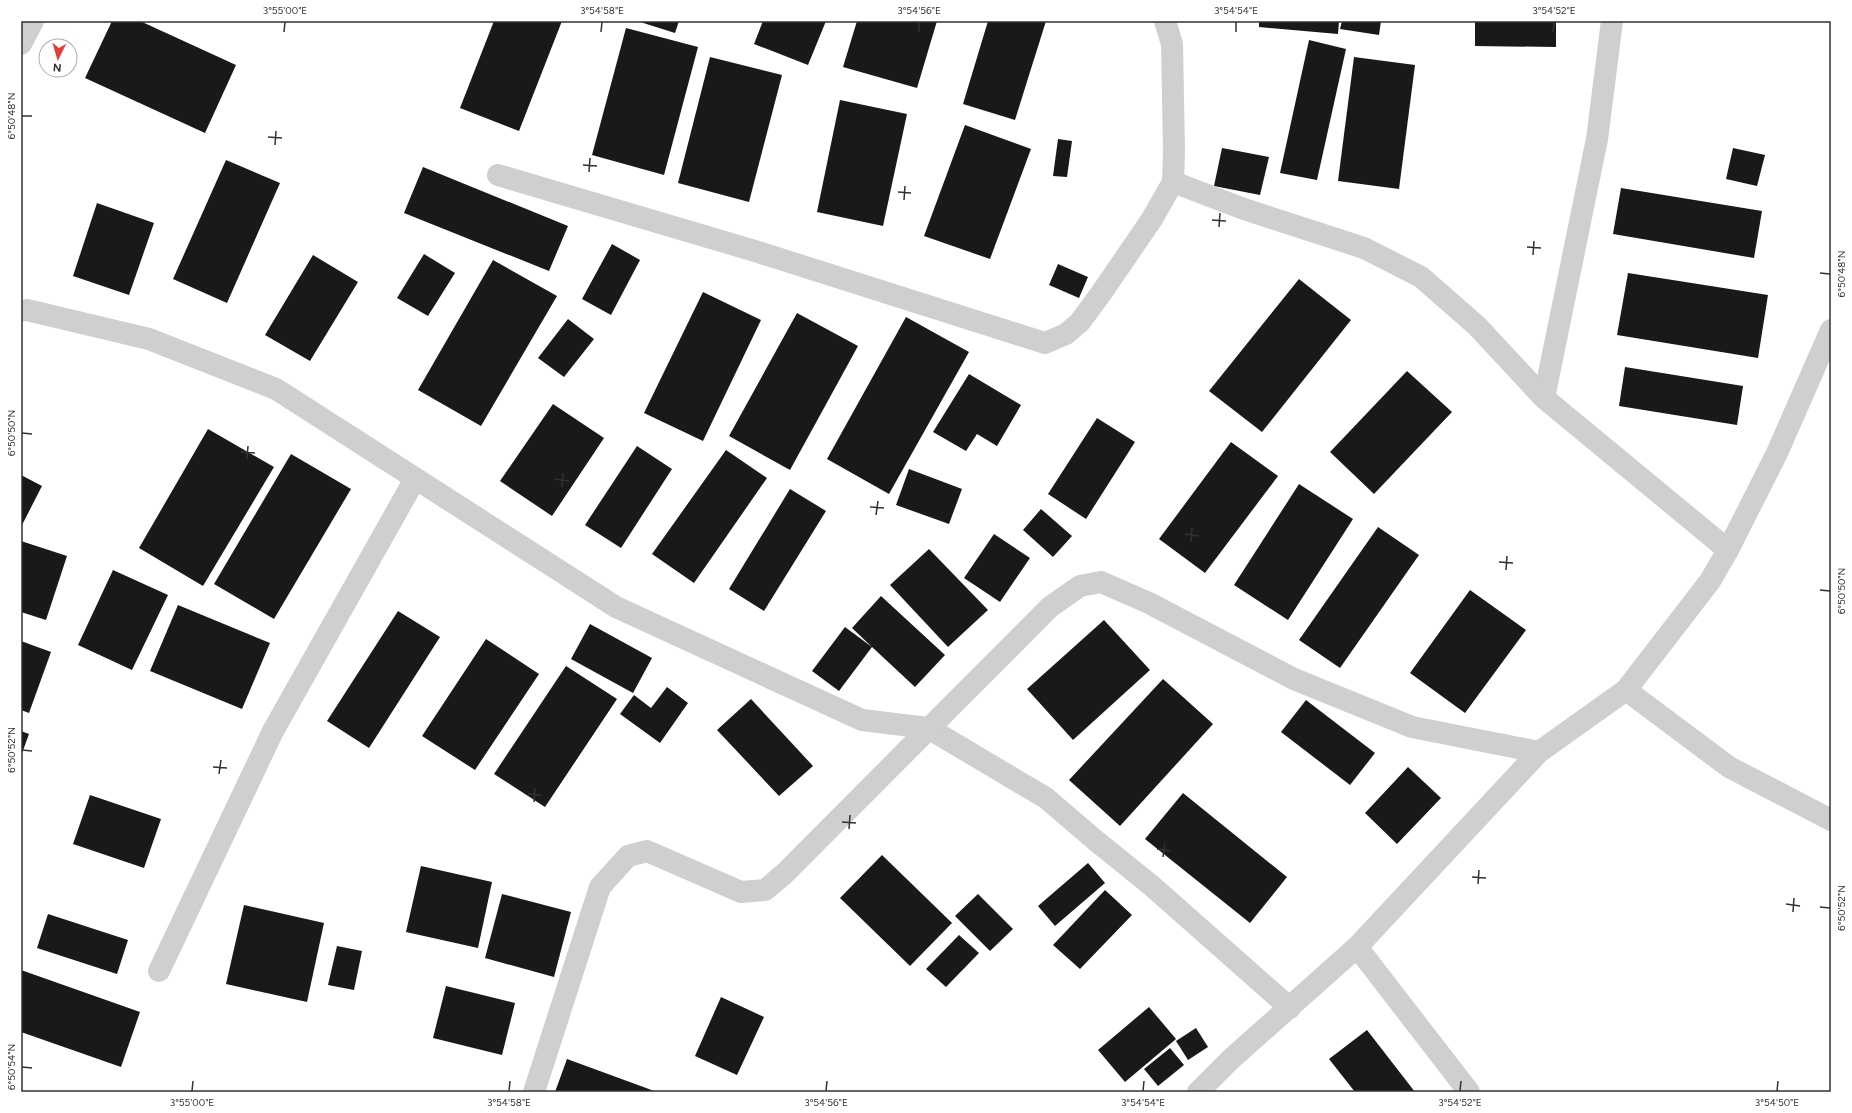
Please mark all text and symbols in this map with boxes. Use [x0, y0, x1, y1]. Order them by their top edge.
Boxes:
text: 3°55'00"E [263, 4, 307, 17]
text: 3°54'58"E [580, 4, 624, 17]
text: 3°54'56"E [897, 4, 941, 17]
text: 3°54'54"E [1214, 4, 1258, 17]
text: 3°54'52"E [1532, 4, 1576, 17]
north arrow [38, 38, 78, 78]
text: N [52, 61, 62, 74]
text: 6°50'48"N [5, 93, 18, 139]
text: 6°50'48"N [1835, 251, 1848, 297]
text: 6°50'50"N [5, 410, 18, 456]
text: 6°50'50"N [1835, 568, 1848, 614]
text: 6°50'52"N [5, 727, 18, 773]
text: 6°50'52"N [1835, 885, 1848, 931]
text: 6°50'54"N [5, 1044, 18, 1090]
text: 3°55'00"E [170, 1096, 214, 1109]
text: 3°54'58"E [487, 1096, 531, 1109]
text: 3°54'56"E [804, 1096, 848, 1109]
text: 3°54'54"E [1121, 1096, 1165, 1109]
text: 3°54'52"E [1438, 1096, 1482, 1109]
text: 3°54'50"E [1755, 1096, 1799, 1109]

